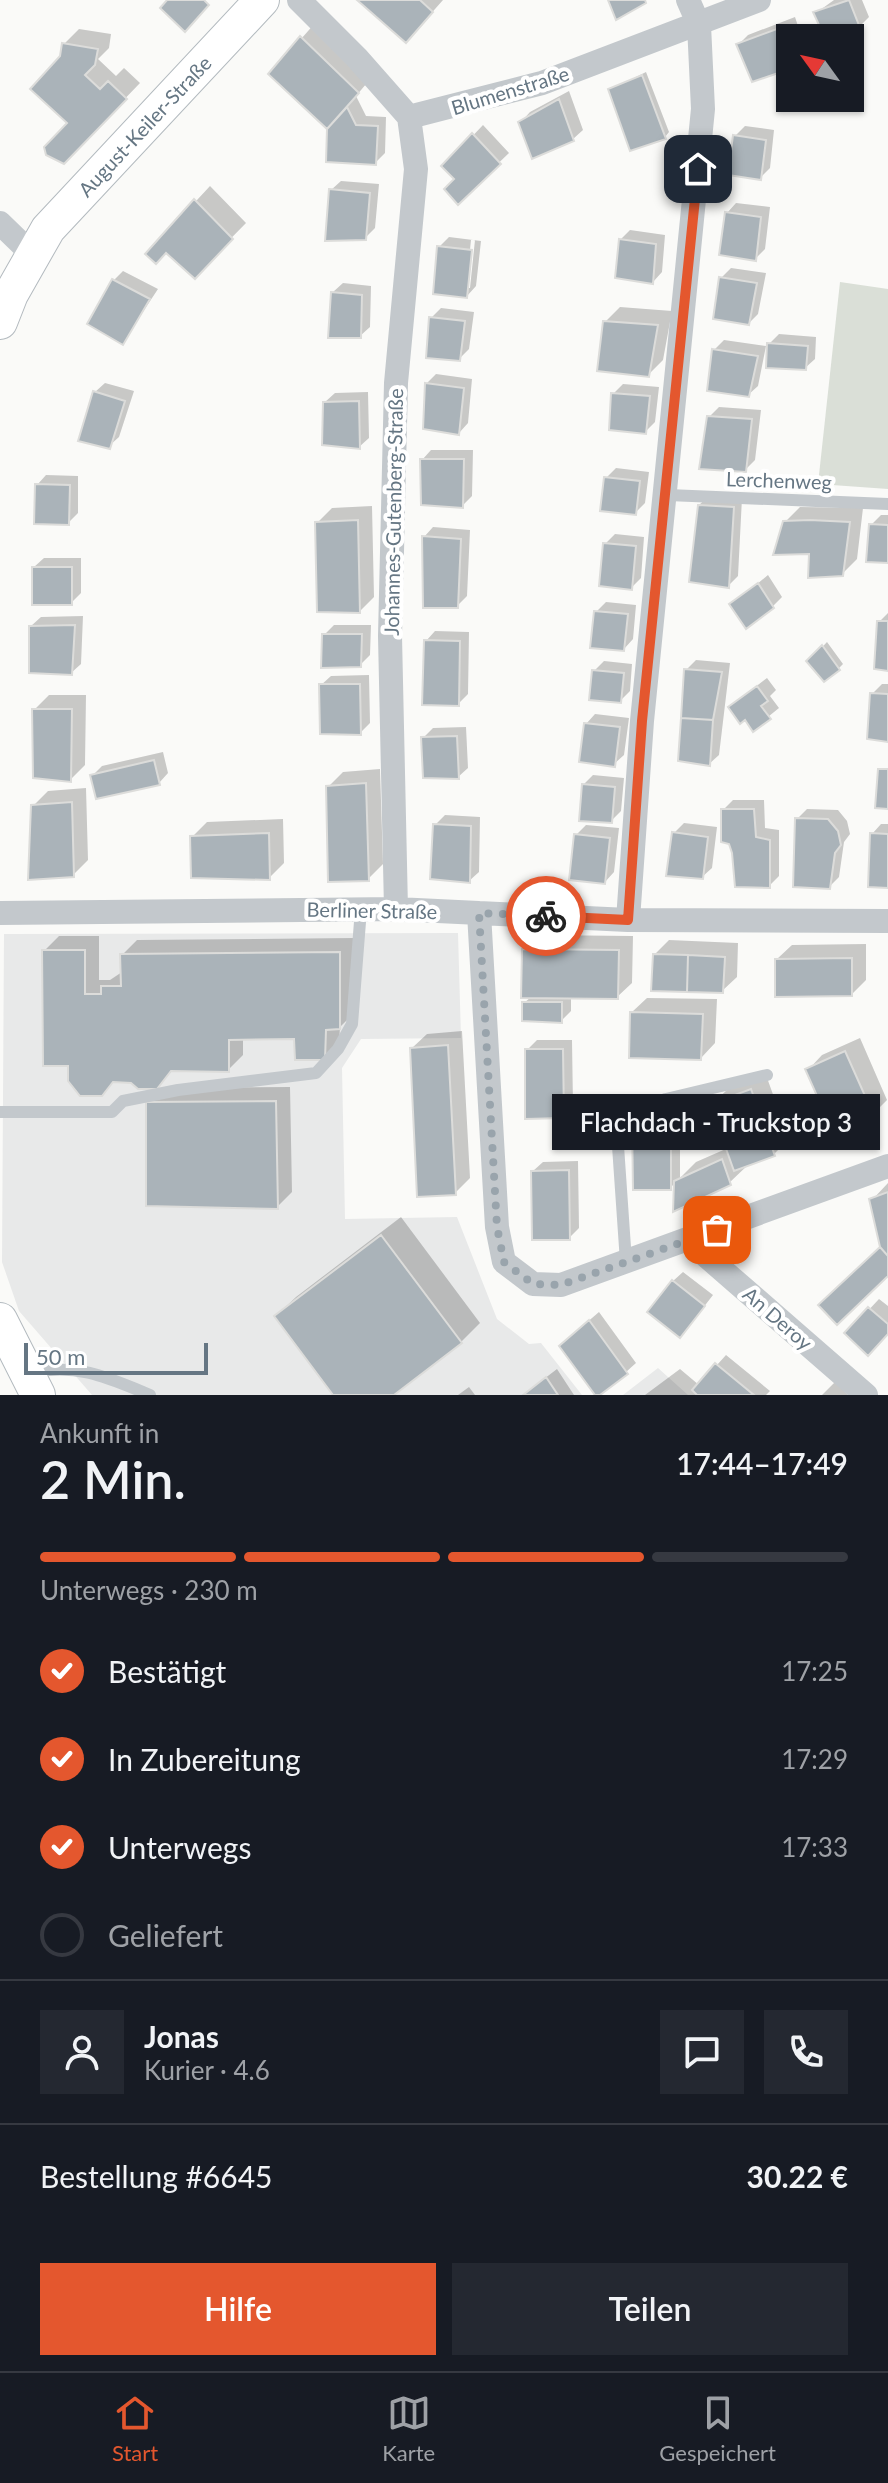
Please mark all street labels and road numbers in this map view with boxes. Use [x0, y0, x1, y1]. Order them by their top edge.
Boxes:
street label: August-Keiler-Straße [73, 51, 216, 201]
street label: Blumenstraße [448, 61, 572, 119]
street label: Johannes-Gutenberg-Straße [379, 388, 407, 636]
street label: Lerchenweg [726, 466, 832, 494]
street label: Berliner Straße [306, 897, 438, 923]
street label: An Deroy [739, 1282, 818, 1355]

